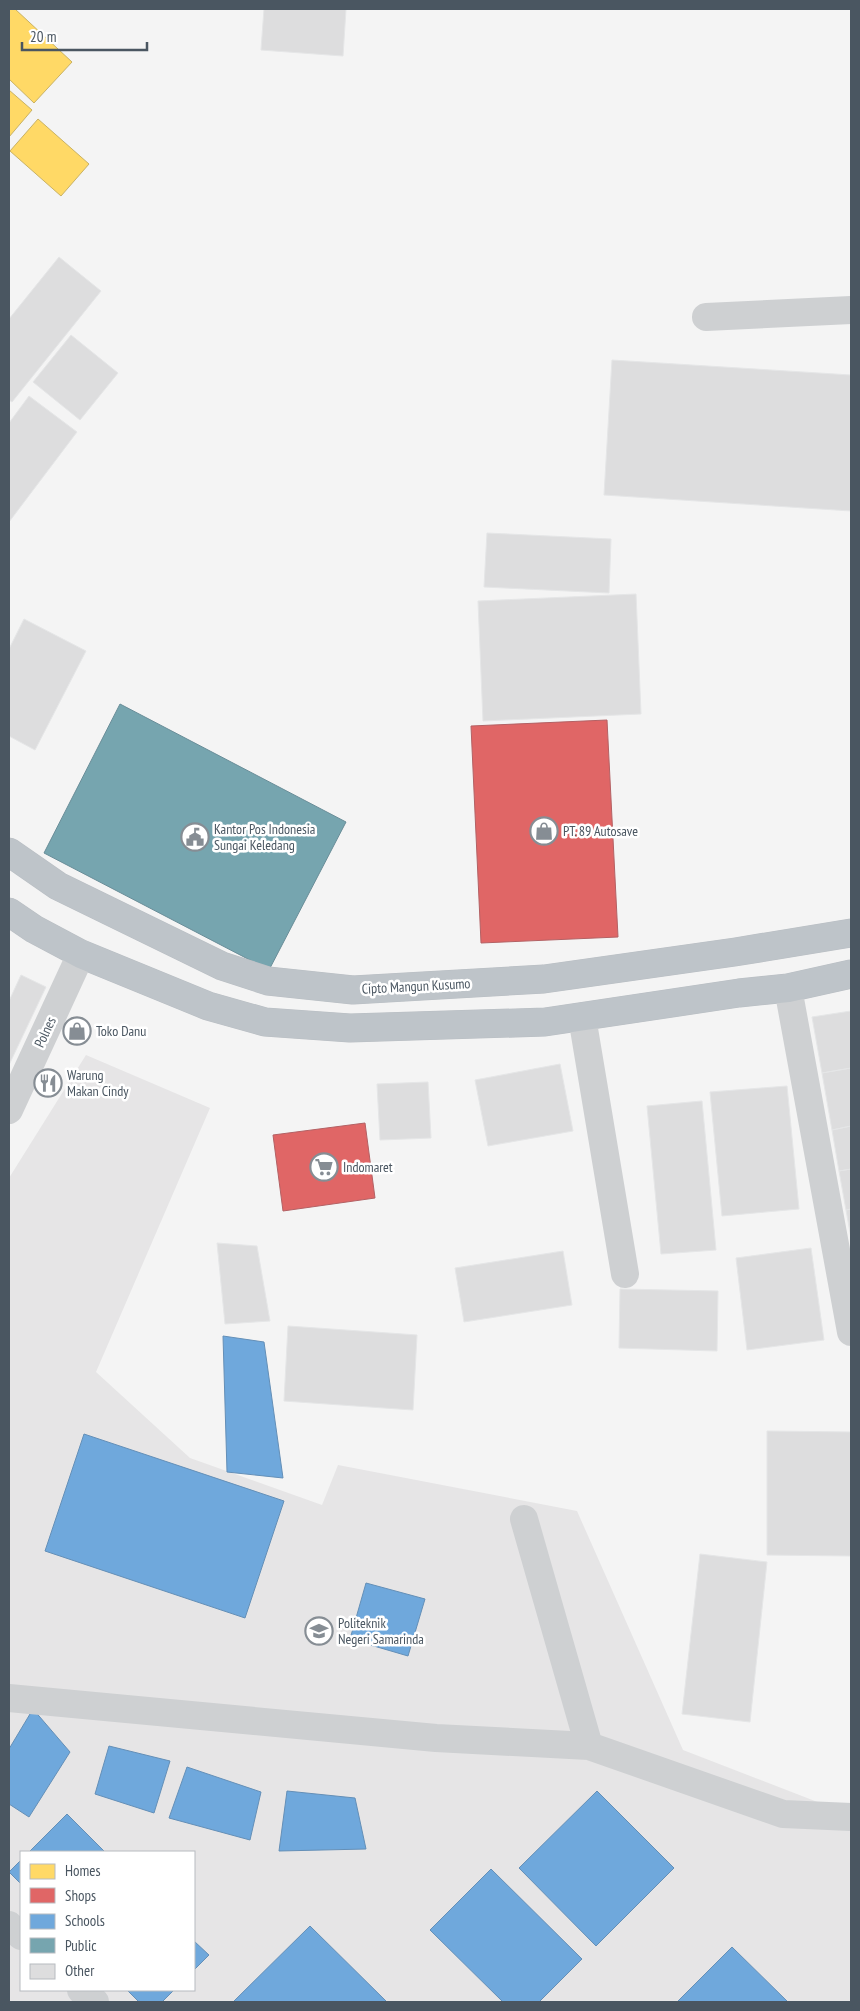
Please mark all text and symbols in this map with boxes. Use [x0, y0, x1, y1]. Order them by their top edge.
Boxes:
scale bar [22, 20, 148, 52]
text: 20 m [30, 27, 56, 46]
shop icon: PT. 89 Autosave [529, 816, 559, 846]
place label: Kantor Pos Indonesia Sungai Keledang [214, 820, 315, 854]
public building icon: Kantor Pos Indonesia Sungai Keledang [180, 822, 210, 852]
place label: PT. 89 Autosave [563, 822, 638, 840]
street label: Cipto Mangun Kusumo [361, 974, 471, 998]
street label: Polnes [30, 1014, 60, 1050]
shop icon: Toko Danu [62, 1016, 92, 1046]
place label: Toko Danu [96, 1022, 146, 1040]
place label: Warung Makan Cindy [67, 1066, 129, 1100]
restaurant icon: Warung Makan Cindy [33, 1068, 63, 1098]
supermarket icon: Indomaret [309, 1152, 339, 1182]
place label: Indomaret [343, 1158, 393, 1176]
place label: Politeknik Negeri Samarinda [338, 1614, 424, 1648]
school or university icon: Politeknik Negeri Samarinda [304, 1616, 334, 1646]
legend [20, 1851, 195, 1991]
text: Homes [65, 1861, 101, 1880]
text: Shops [65, 1886, 96, 1905]
text: Schools [65, 1911, 105, 1930]
text: Public [65, 1936, 97, 1955]
text: Other [65, 1961, 95, 1980]

